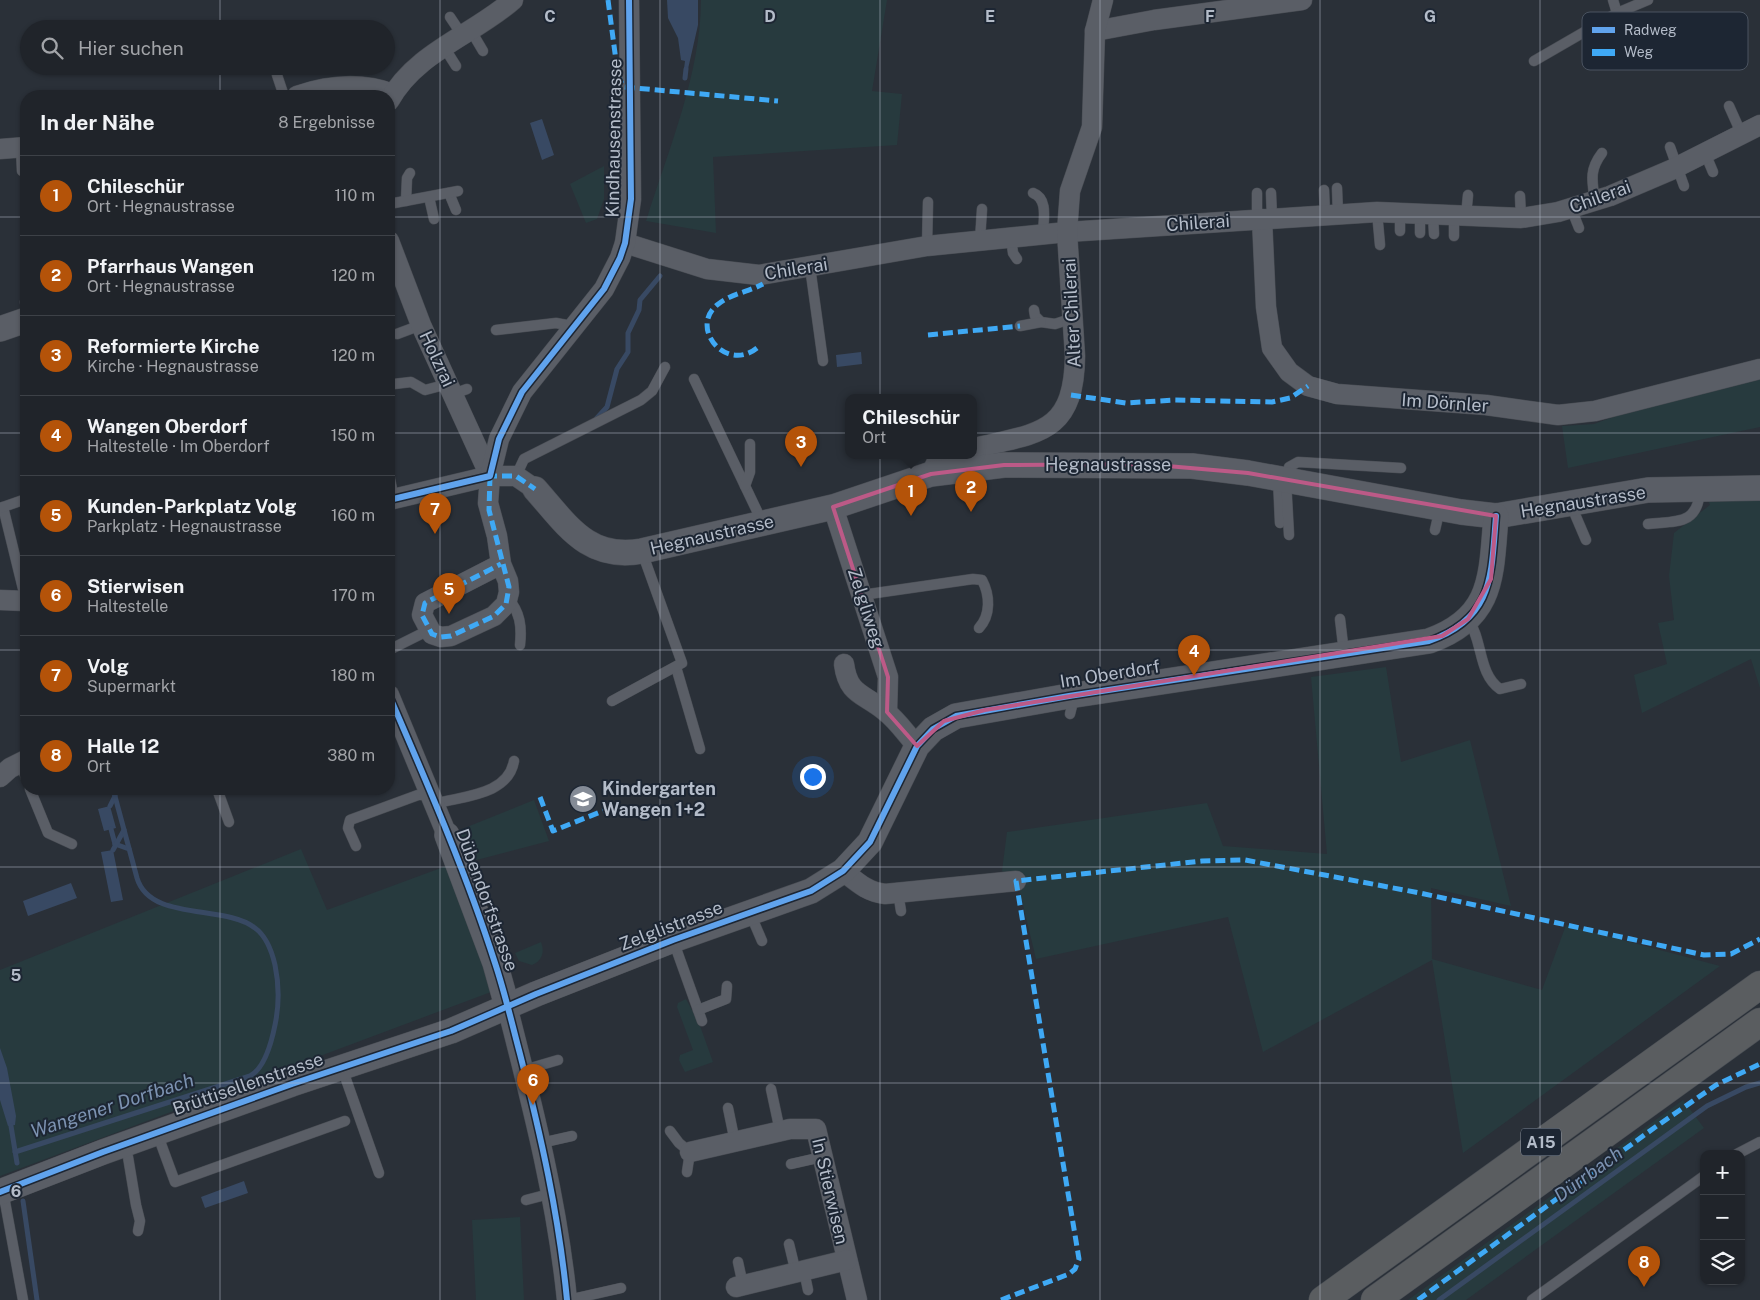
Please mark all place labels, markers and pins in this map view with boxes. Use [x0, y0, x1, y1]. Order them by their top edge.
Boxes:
pin: 3 [785, 426, 817, 467]
pin: 2 [955, 471, 987, 512]
pin: 1 [895, 475, 927, 516]
pin: 7 [419, 493, 451, 534]
pin: 5 [433, 573, 465, 614]
pin: 4 [1178, 635, 1210, 676]
place label: Kindergarten Wangen 1+2 [602, 778, 716, 820]
school or university icon: Kindergarten Wangen 1+2 [568, 784, 598, 814]
pin: 6 [517, 1064, 549, 1105]
pin: 8 [1628, 1246, 1660, 1287]

